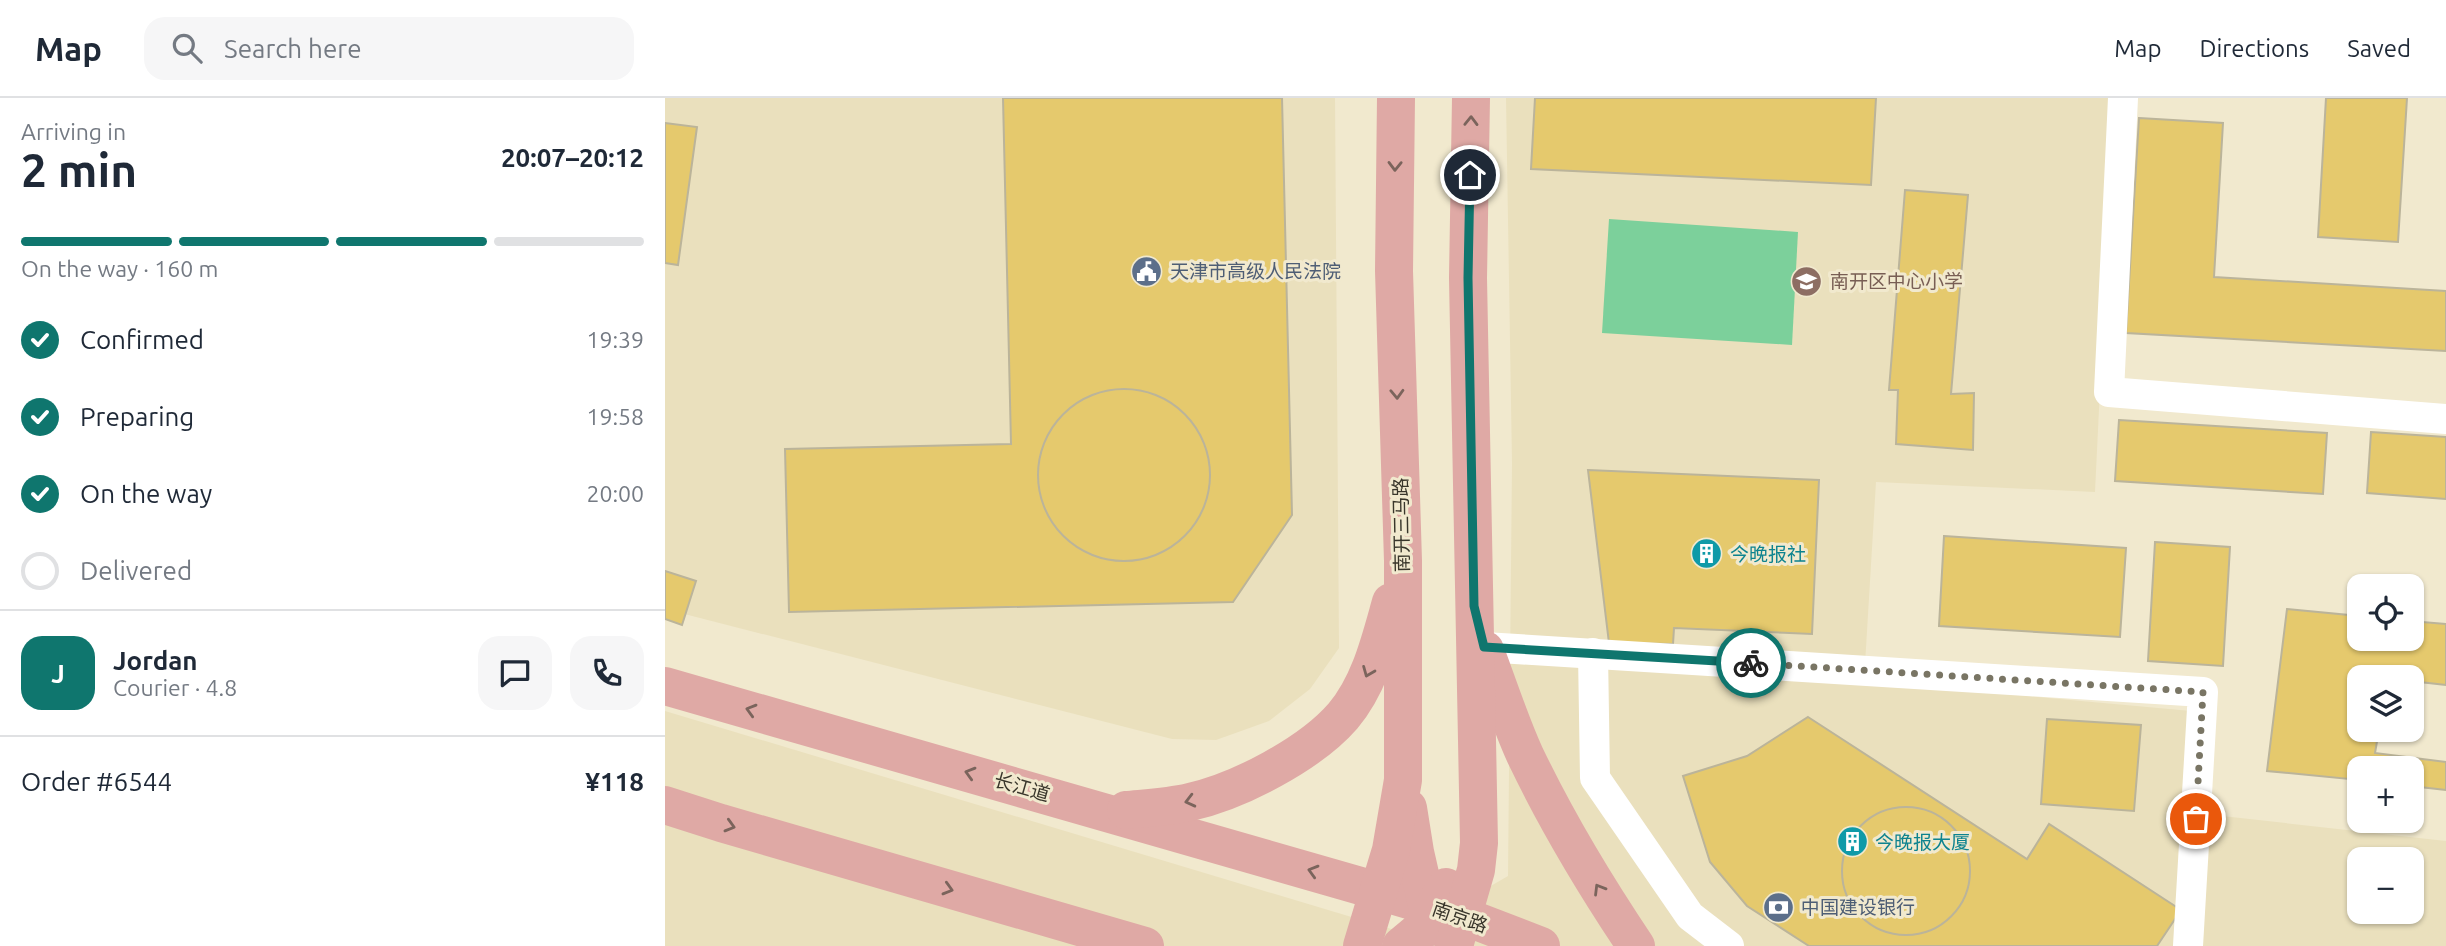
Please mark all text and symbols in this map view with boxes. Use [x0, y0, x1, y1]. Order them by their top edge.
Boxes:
search box [144, 17, 634, 80]
icon: search [168, 29, 206, 67]
text: Map [35, 30, 102, 67]
text: Search here [224, 34, 362, 63]
text: Map [2114, 35, 2161, 62]
text: Directions [2199, 35, 2309, 62]
text: Saved [2347, 35, 2411, 62]
one-way arrow [1463, 116, 1478, 127]
text: Arriving in [21, 119, 126, 144]
text: 20:07–20:12 [501, 143, 644, 172]
text: 2 min [21, 144, 137, 196]
pin [1440, 145, 1500, 205]
icon: home [1451, 156, 1489, 194]
one-way arrow [1387, 161, 1403, 172]
public building icon: 天津市高级人民法院 [1130, 254, 1164, 288]
text: On the way · 160 m [21, 256, 218, 281]
place label: 天津市高级人民法院 [1170, 260, 1341, 282]
school or university icon: 南开区中心小学 [1790, 264, 1824, 298]
place label: 南开区中心小学 [1830, 270, 1963, 292]
icon: check [21, 321, 59, 359]
text: Confirmed [80, 325, 204, 354]
text: 19:39 [586, 327, 644, 352]
one-way arrow [1390, 388, 1405, 399]
icon: check [21, 398, 59, 436]
text: Preparing [80, 402, 194, 431]
text: 19:58 [586, 404, 644, 429]
icon: check [21, 475, 59, 513]
street label: 南开三马路 [1389, 477, 1413, 573]
text: On the way [80, 479, 212, 508]
text: 20:00 [586, 481, 644, 506]
building icon: 今晚报社 [1690, 537, 1724, 571]
place label: 今晚报社 [1730, 543, 1806, 565]
text: Delivered [80, 556, 192, 585]
map controls [2347, 574, 2424, 924]
button: locate [2347, 574, 2424, 651]
courier [1716, 628, 1786, 698]
button: chat [478, 636, 552, 710]
button: phone [570, 636, 644, 710]
icon: bike [1732, 644, 1770, 682]
text: Jordan [113, 646, 198, 675]
text: J [51, 659, 65, 688]
one-way arrow [1362, 665, 1376, 678]
button: layers [2347, 665, 2424, 742]
text: Courier · 4.8 [113, 675, 237, 700]
one-way arrow [745, 704, 757, 719]
button: + [2347, 756, 2424, 833]
one-way arrow [964, 766, 976, 781]
text: Order #6544 [21, 767, 172, 796]
text: ¥118 [585, 767, 644, 796]
street label: 长江道 [992, 769, 1052, 805]
pin [2166, 789, 2226, 849]
one-way arrow [1184, 793, 1196, 807]
icon: bag [2177, 800, 2215, 838]
one-way arrow [724, 818, 736, 832]
building icon: 今晚报大厦 [1835, 825, 1869, 859]
place label: 今晚报大厦 [1875, 831, 1970, 853]
button: − [2347, 847, 2424, 924]
one-way arrow [1307, 865, 1319, 880]
one-way arrow [942, 881, 954, 896]
one-way arrow [1594, 884, 1607, 897]
bank icon: 中国建设银行 [1761, 890, 1795, 924]
place label: 中国建设银行 [1801, 896, 1915, 918]
street label: 南京路 [1429, 897, 1491, 937]

